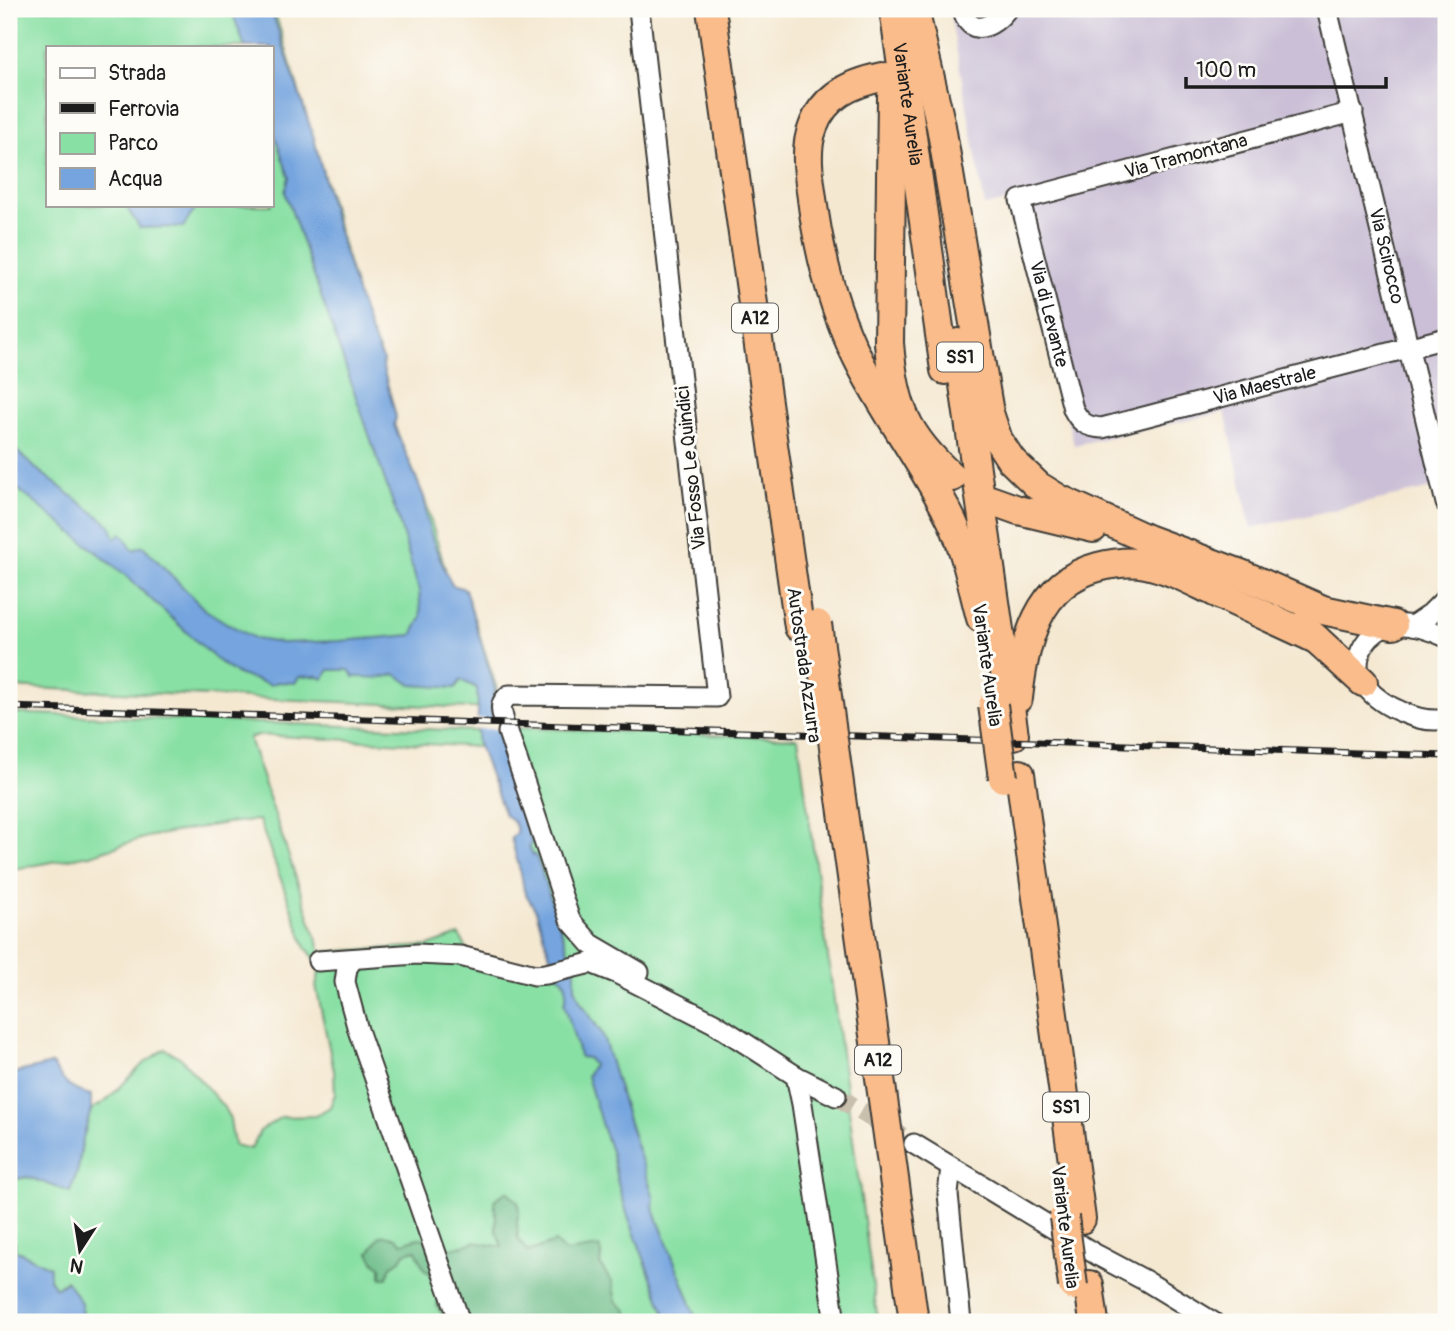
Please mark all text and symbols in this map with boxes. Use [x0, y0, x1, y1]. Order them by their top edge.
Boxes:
street label: Variante Aurelia [887, 41, 928, 167]
legend [46, 46, 273, 206]
scale bar [1186, 46, 1385, 90]
text: 100 m [1196, 57, 1256, 84]
text: Strada [108, 60, 166, 87]
text: Ferrovia [108, 96, 179, 123]
street label: Via Tramontana [1122, 128, 1250, 184]
text: Parco [108, 130, 158, 157]
text: Acqua [108, 166, 162, 193]
street label: Via Scirocco [1363, 205, 1410, 306]
street label: Via di Levante [1024, 258, 1074, 370]
road number: A12 [732, 304, 778, 332]
road number: SS1 [937, 342, 983, 372]
street label: Via Maestrale [1211, 360, 1319, 410]
street label: Via Fosso Le Quindici [670, 385, 712, 551]
street label: Autostrada Azzurra [781, 586, 827, 745]
street label: Variante Aurelia [966, 602, 1008, 728]
road number: A12 [855, 1045, 901, 1074]
road number: SS1 [1043, 1092, 1089, 1122]
street label: Variante Aurelia [1046, 1164, 1084, 1290]
north arrow [46, 1216, 116, 1286]
text: N [68, 1253, 85, 1279]

